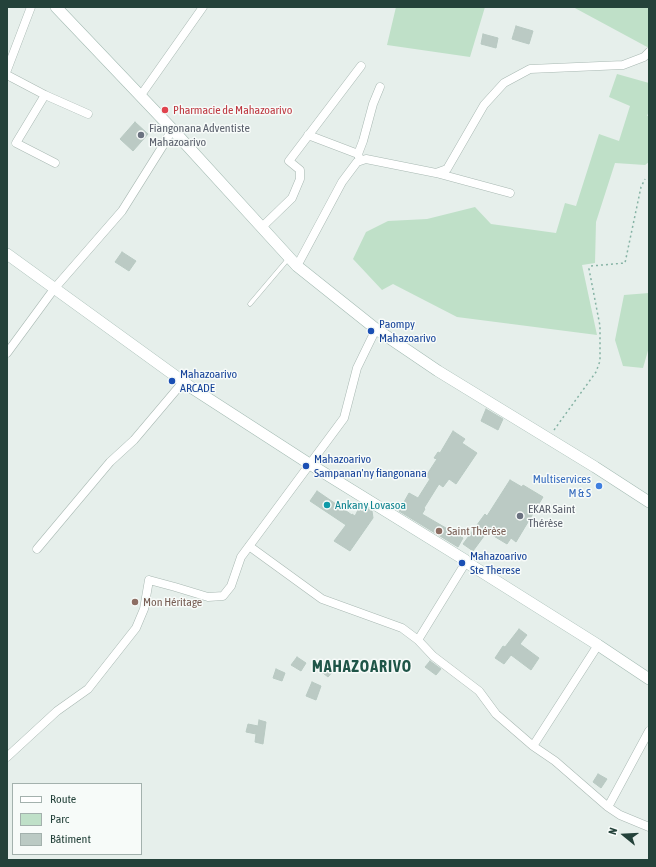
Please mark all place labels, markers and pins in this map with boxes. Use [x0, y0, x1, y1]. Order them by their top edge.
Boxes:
place label: Pharmacie de Mahazoarivo [173, 103, 292, 117]
marker: Pharmacie de Mahazoarivo [160, 105, 170, 115]
place label: Fiangonana Adventiste Mahazoarivo [149, 121, 250, 149]
marker: Fiangonana Adventiste Mahazoarivo [136, 130, 146, 140]
place label: Paompy Mahazoarivo [379, 317, 436, 345]
marker: Paompy Mahazoarivo [366, 326, 376, 336]
place label: Mahazoarivo ARCADE [180, 367, 237, 395]
marker: Mahazoarivo ARCADE [167, 376, 177, 386]
place label: Mahazoarivo Sampanan'ny fiangonana [314, 452, 427, 480]
marker: Mahazoarivo Sampanan'ny fiangonana [301, 461, 311, 471]
place label: Multiservices M & S [533, 472, 591, 500]
marker: Multiservices M & S [594, 481, 604, 491]
place label: Ankany Lovasoa [335, 498, 406, 512]
marker: Ankany Lovasoa [322, 500, 332, 510]
place label: EKAR Saint Thérèse [528, 502, 575, 530]
marker: EKAR Saint Thérèse [515, 511, 525, 521]
place label: Saint Thérèse [447, 524, 506, 538]
marker: Saint Thérèse [434, 526, 444, 536]
place label: Mahazoarivo Ste Therese [470, 549, 527, 577]
marker: Mahazoarivo Ste Therese [457, 558, 467, 568]
place label: Mon Héritage [143, 595, 202, 609]
marker: Mon Héritage [130, 597, 140, 607]

